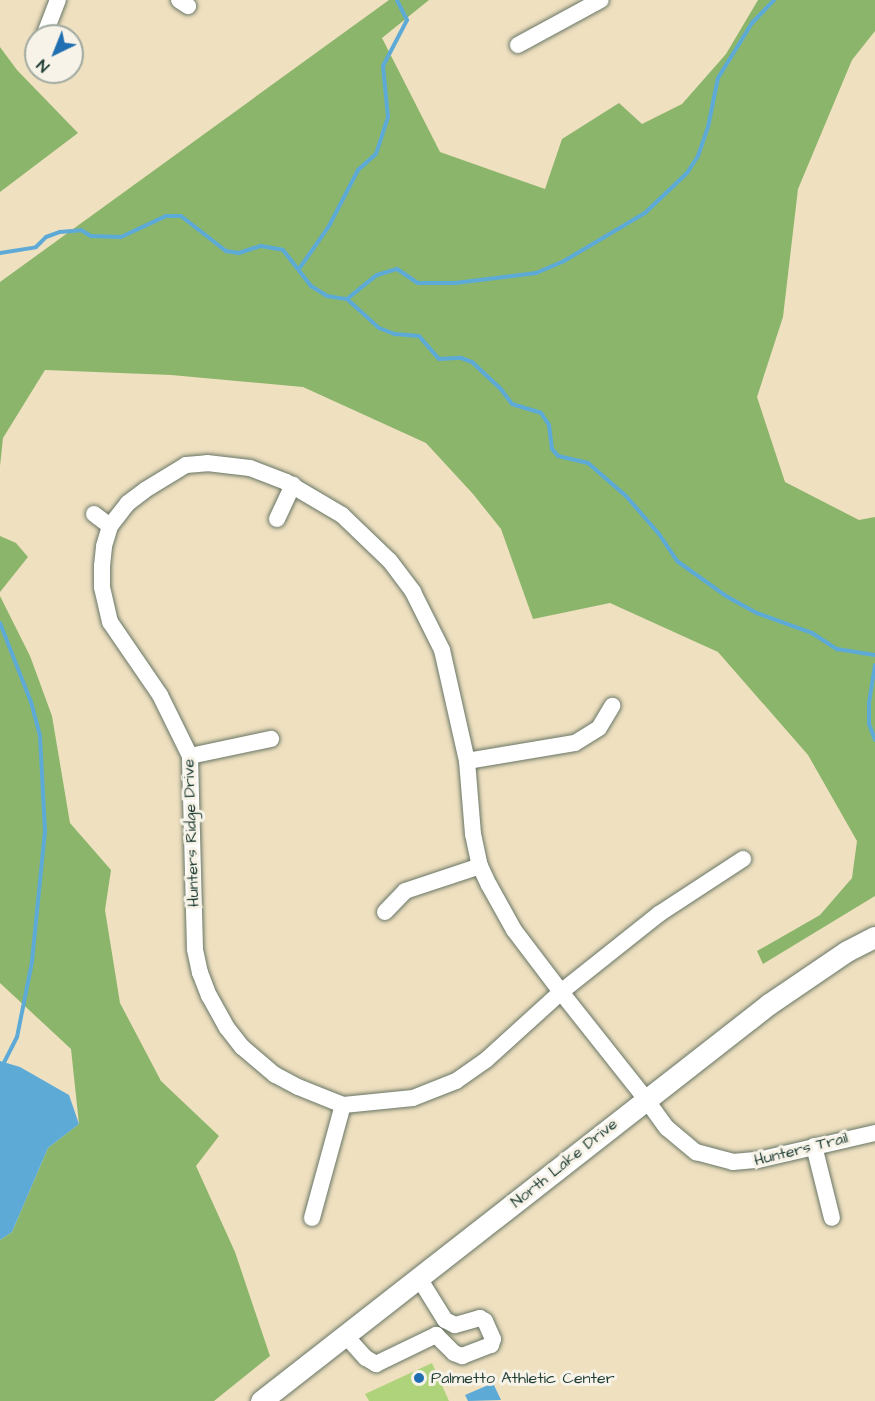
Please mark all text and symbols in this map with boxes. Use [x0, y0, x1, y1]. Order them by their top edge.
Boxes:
north arrow [24, 24, 84, 84]
text: N [32, 54, 54, 77]
street label: Hunters Ridge Drive [179, 759, 203, 907]
street label: North Lake Drive [507, 1114, 621, 1212]
street label: Hunters Trail [752, 1128, 850, 1170]
place label: Palmetto Athletic Center [431, 1368, 614, 1388]
marker: Palmetto Athletic Center [412, 1371, 426, 1385]

